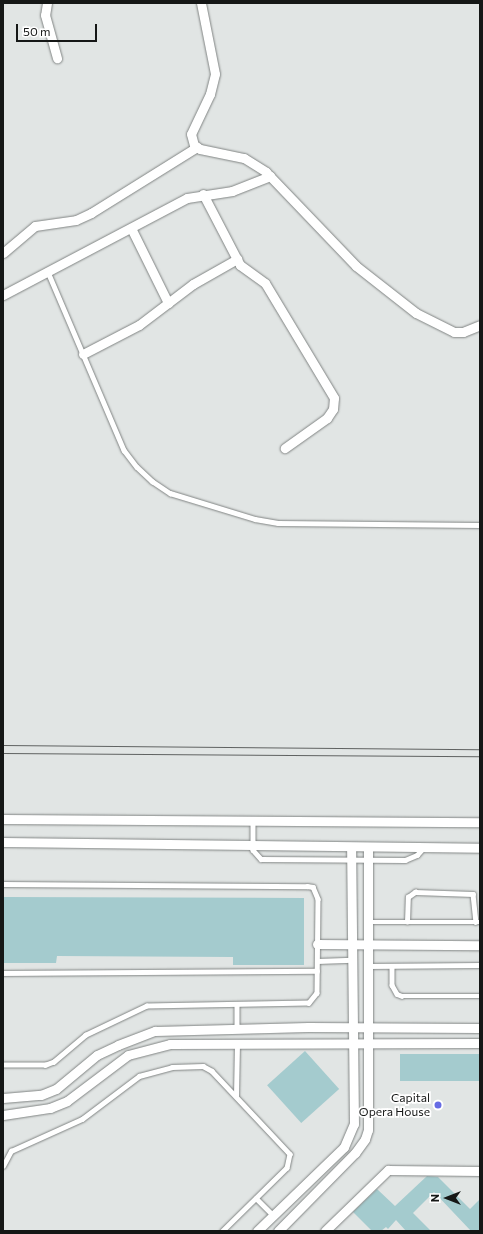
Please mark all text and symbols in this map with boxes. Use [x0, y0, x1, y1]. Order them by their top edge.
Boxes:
scale bar [18, 16, 99, 42]
text: 50 m [23, 24, 51, 38]
place label: Capital Opera House [359, 1091, 430, 1119]
marker: Capital Opera House [433, 1100, 443, 1110]
north arrow [427, 1178, 467, 1218]
text: N [428, 1194, 441, 1202]

